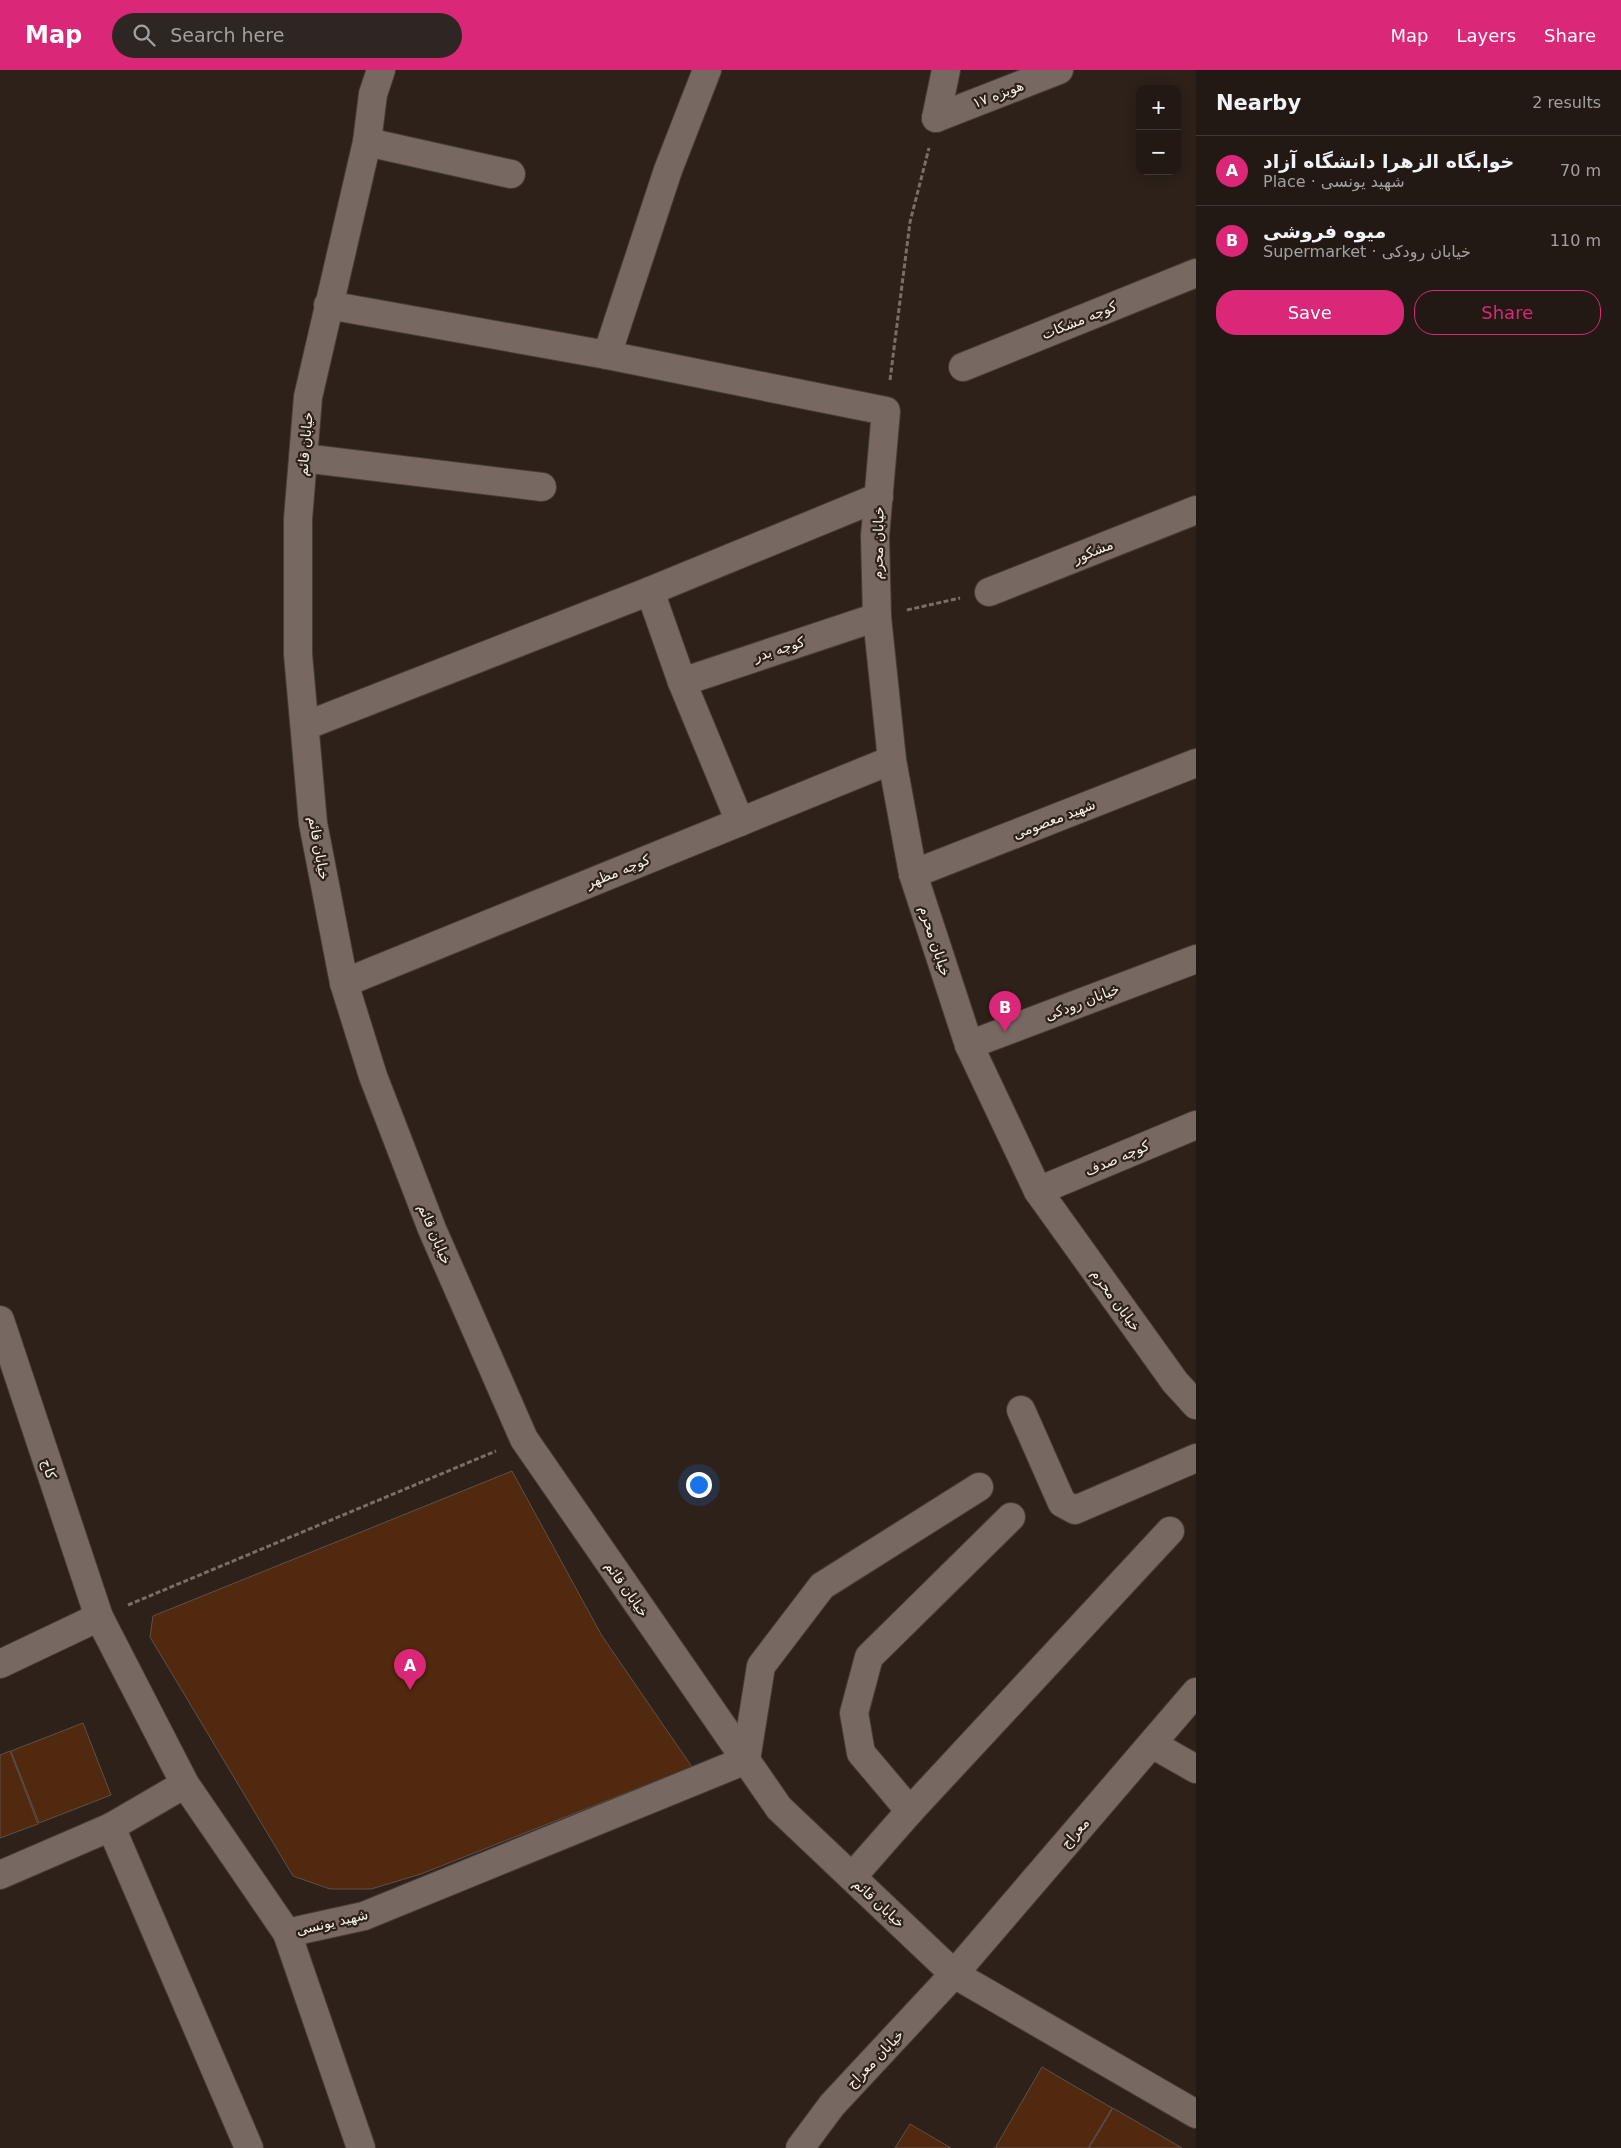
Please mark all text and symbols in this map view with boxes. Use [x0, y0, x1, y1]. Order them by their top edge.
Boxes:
search box [112, 13, 462, 58]
text: Map [25, 21, 82, 49]
icon: search [130, 21, 158, 49]
text: Search here [170, 24, 284, 46]
text: Map [1390, 25, 1428, 46]
text: Layers [1456, 25, 1516, 46]
text: Share [1544, 25, 1596, 46]
street label: هویزه ۱۷ [970, 77, 1026, 112]
map controls [1136, 85, 1181, 175]
button: + [1136, 85, 1181, 130]
text: Nearby [1216, 91, 1301, 115]
text: 2 results [1532, 93, 1601, 112]
button: − [1136, 130, 1181, 175]
text: خوابگاه الزهرا دانشگاه آزاد [1263, 150, 1514, 172]
text: A [1226, 161, 1238, 180]
text: 70 m [1560, 161, 1601, 180]
text: Place · شهید یونسی [1263, 172, 1405, 191]
text: میوه فروشی [1263, 220, 1386, 242]
text: B [1226, 231, 1238, 250]
text: 110 m [1550, 231, 1601, 250]
text: Supermarket · خیابان رودکی [1263, 242, 1471, 261]
button: Save [1216, 290, 1404, 335]
button: Share [1414, 290, 1601, 335]
street label: کوچه مشکات [1039, 298, 1120, 343]
street label: خیابان قائم [294, 411, 317, 477]
street label: خیابان محرم [869, 506, 888, 580]
street label: مشکور [1070, 536, 1116, 568]
street label: کوچه بدر [751, 633, 807, 666]
street label: شهید معصومی [1011, 796, 1098, 843]
street label: خیابان قائم [305, 815, 332, 881]
street label: کوچه مظهر [583, 851, 653, 892]
street label: خیابان محرم [915, 904, 954, 978]
street label: خیابان رودکی [1043, 981, 1122, 1024]
pin: B [989, 991, 1021, 1032]
street label: کوچه صدف [1082, 1137, 1152, 1180]
street label: خیابان قائم [414, 1201, 455, 1267]
street label: خیابان محرم [1087, 1266, 1144, 1335]
street label: کاج [37, 1457, 60, 1482]
your location [686, 1472, 712, 1498]
street label: خیابان قائم [601, 1558, 652, 1620]
pin: A [394, 1649, 426, 1690]
street label: معراج [1058, 1815, 1093, 1852]
street label: خیابان قائم [849, 1875, 908, 1931]
street label: شهید یونسی [294, 1906, 370, 1939]
street label: خیابان معراج [843, 2026, 908, 2092]

